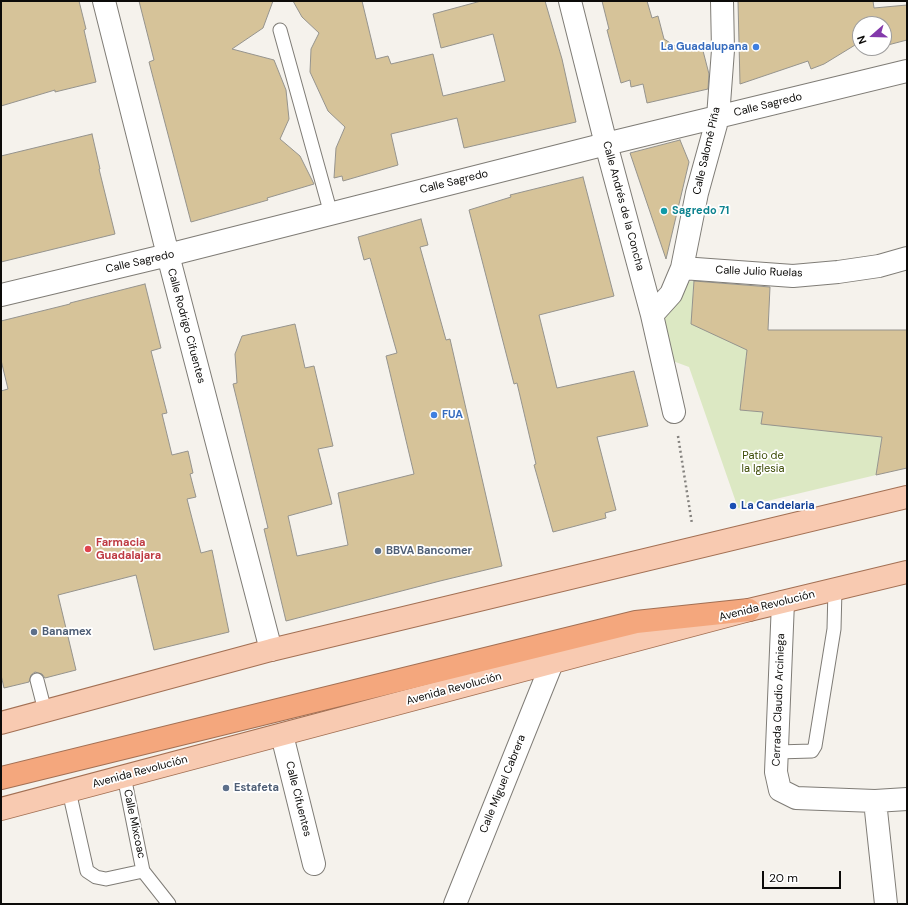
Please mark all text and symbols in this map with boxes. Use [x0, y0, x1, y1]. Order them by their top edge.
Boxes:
north arrow [852, 16, 892, 56]
text: N [854, 34, 870, 46]
place label: La Guadalupana [661, 40, 748, 54]
marker: La Guadalupana [751, 42, 761, 52]
street label: Calle Sagredo [732, 90, 804, 120]
street label: Calle Salomé Piña [690, 106, 724, 196]
street label: Calle Andrés de la Concha [599, 140, 647, 272]
street label: Calle Sagredo [418, 167, 490, 197]
place label: Sagredo 71 [672, 204, 729, 218]
marker: Sagredo 71 [659, 206, 669, 216]
street label: Calle Sagredo [104, 248, 176, 276]
street label: Calle Julio Ruelas [715, 264, 803, 280]
street label: Calle Rodrigo Cifuentes [164, 267, 208, 385]
place label: FUA [442, 408, 463, 422]
marker: FUA [429, 410, 439, 420]
park label: Patio de la Iglesia [742, 449, 784, 475]
place label: La Candelaria [741, 499, 815, 513]
marker: La Candelaria [728, 501, 738, 511]
place label: Farmacia Guadalajara [96, 536, 161, 562]
marker: Farmacia Guadalajara [83, 544, 93, 554]
place label: BBVA Bancomer [386, 544, 472, 558]
marker: BBVA Bancomer [373, 546, 383, 556]
street label: Avenida Revolución [718, 588, 816, 624]
place label: Banamex [42, 625, 92, 639]
marker: Banamex [29, 627, 39, 637]
street label: Cerrada Claudio Arciniega [770, 633, 788, 767]
street label: Avenida Revolución [405, 670, 503, 708]
street label: Calle Miguel Cabrera [477, 733, 529, 835]
street label: Avenida Revolución [91, 753, 189, 791]
street label: Calle Cifuentes [282, 760, 314, 838]
place label: Estafeta [234, 781, 279, 795]
marker: Estafeta [221, 783, 231, 793]
street label: Calle Mixcoac [120, 788, 148, 860]
scale bar [764, 863, 843, 889]
text: 20 m [769, 870, 798, 886]

